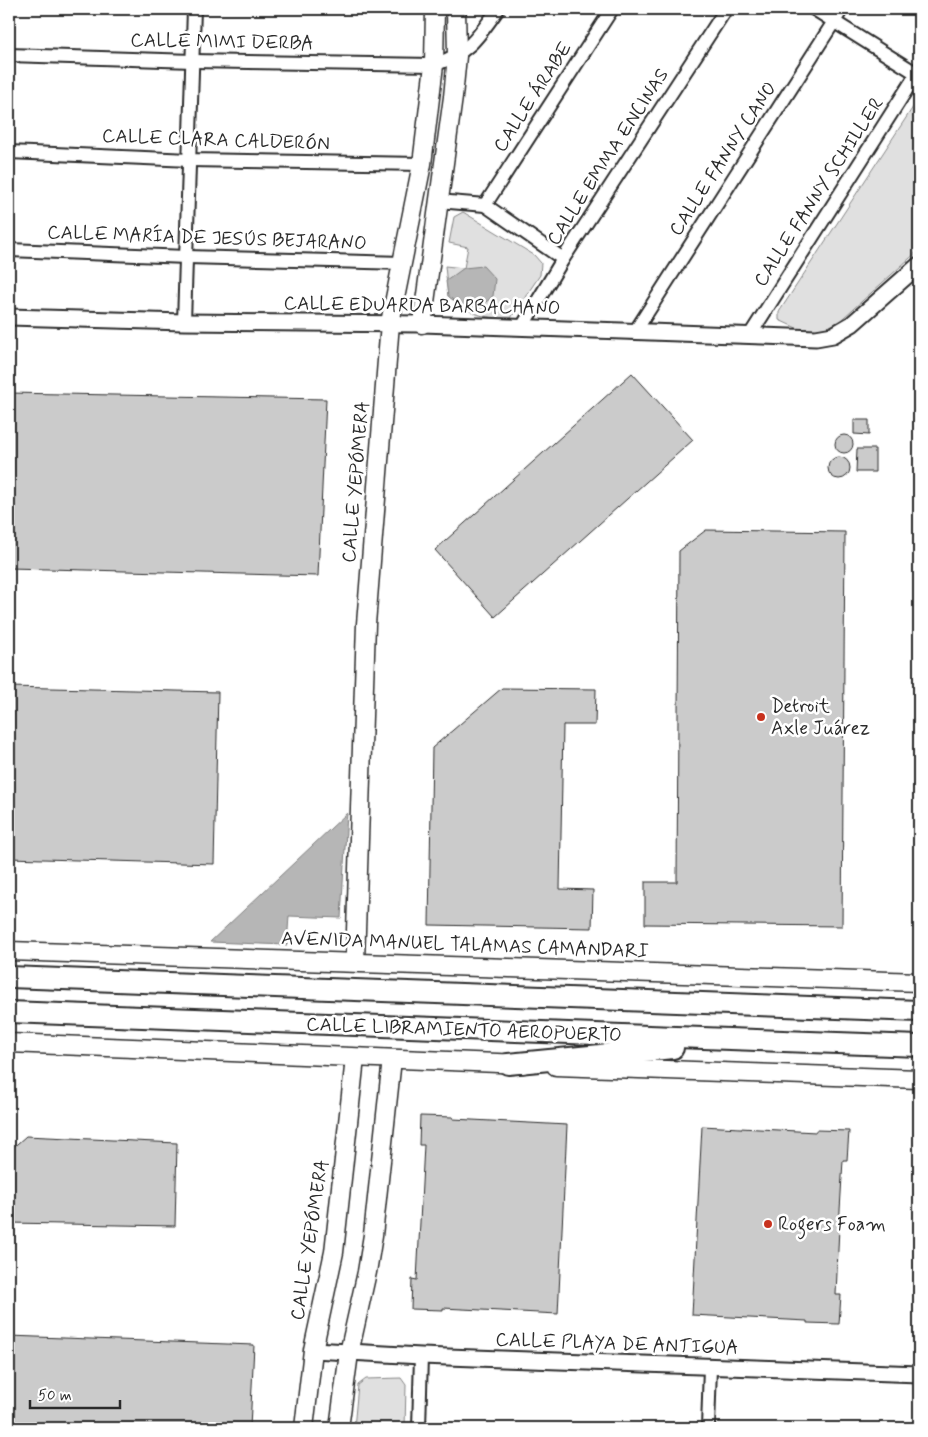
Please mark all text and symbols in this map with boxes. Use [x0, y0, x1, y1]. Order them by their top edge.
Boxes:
street label: CALLE MIMI DERBA [130, 28, 314, 56]
street label: CALLE ÁRABE [487, 36, 578, 157]
street label: CALLE EMMA ENCINAS [541, 64, 675, 250]
street label: CALLE FANNY CANO [664, 77, 782, 241]
street label: CALLE FANNY SCHILLER [748, 92, 890, 292]
street label: CALLE CLARA CALDERÓN [102, 124, 330, 156]
street label: CALLE MARÍA DE JESÚS BEJARANO [47, 219, 367, 256]
street label: CALLE EDUARDA BARBACHANO [283, 291, 561, 321]
street label: CALLE YEPÓMERA [336, 400, 376, 564]
place label: Detroit Axle Juárez [771, 694, 870, 741]
marker: Detroit Axle Juárez [755, 711, 767, 723]
street label: AVENIDA MANUEL TALAMAS CAMANDARI [281, 926, 649, 964]
street label: CALLE LIBRAMIENTO AEROPUERTO [306, 1012, 622, 1048]
street label: CALLE YEPÓMERA [285, 1158, 335, 1322]
place label: Rogers Foam [778, 1212, 886, 1240]
marker: Rogers Foam [762, 1218, 774, 1230]
street label: CALLE PLAYA DE ANTIGUA [495, 1327, 739, 1361]
scale bar [30, 1377, 120, 1409]
text: 50 m [38, 1386, 72, 1406]

